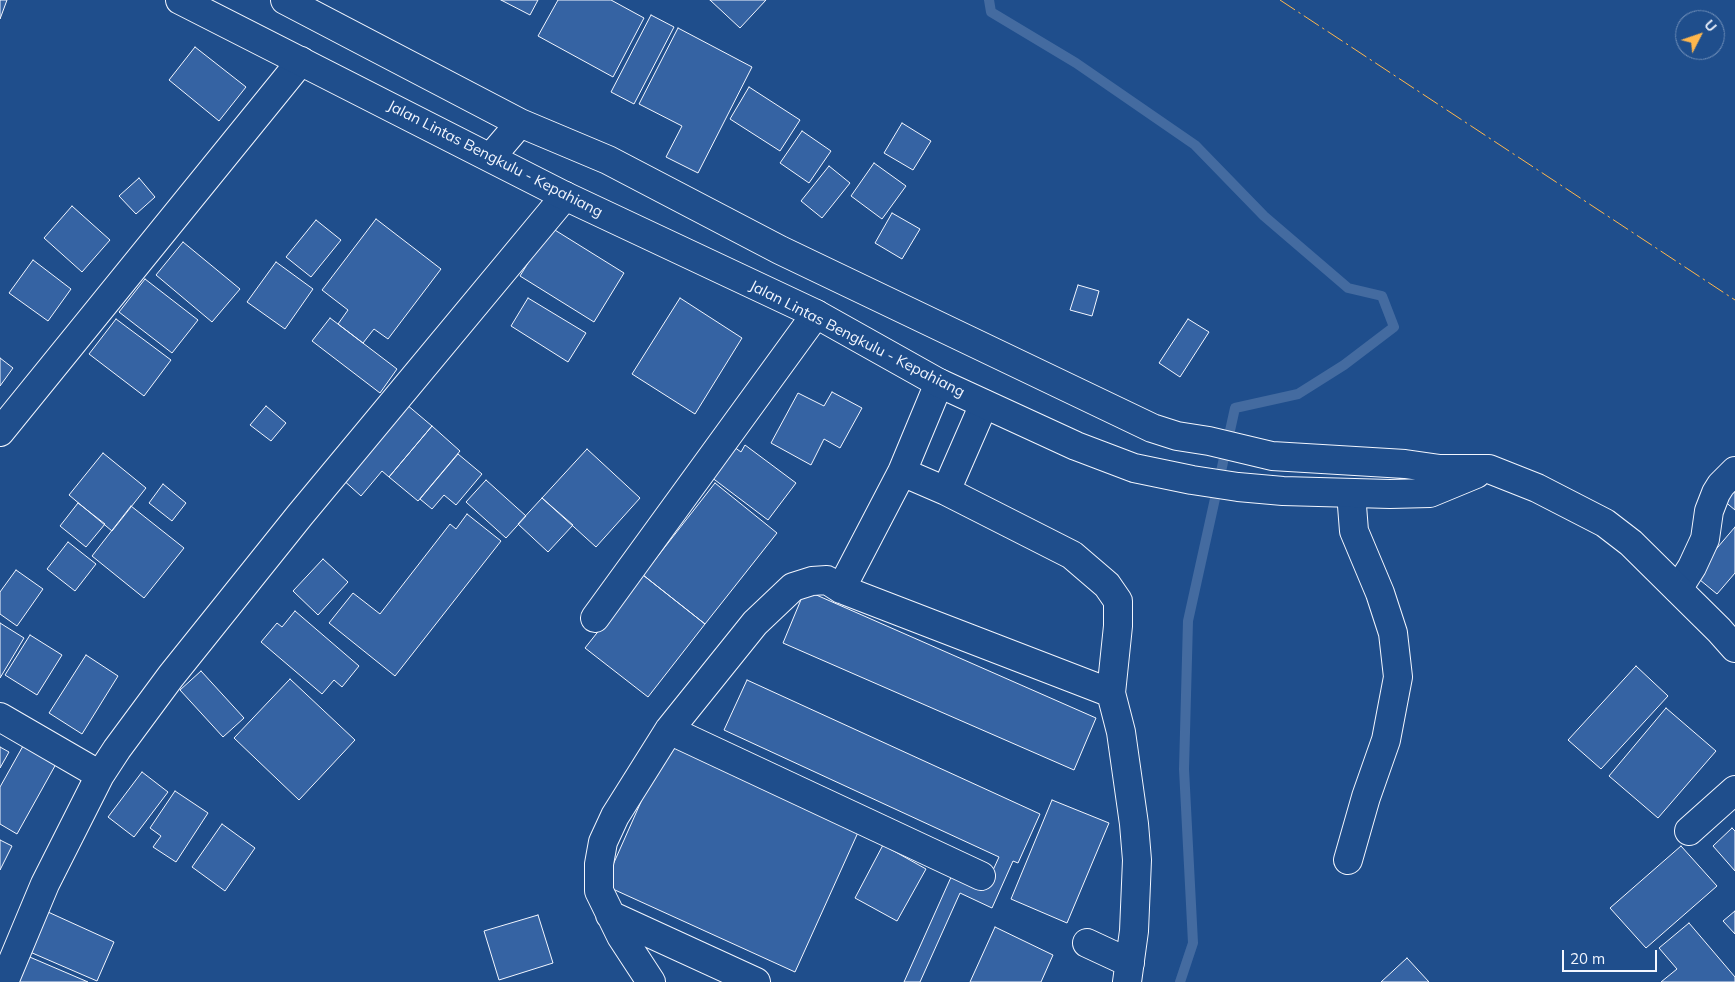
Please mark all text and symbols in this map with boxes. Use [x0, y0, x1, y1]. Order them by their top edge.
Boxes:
north arrow [1675, 10, 1725, 60]
text: U [1700, 16, 1721, 36]
street label: Jalan Lintas Bengkulu - Kepahiang [384, 97, 606, 221]
street label: Jalan Lintas Bengkulu - Kepahiang [746, 277, 968, 401]
scale bar [1565, 940, 1660, 972]
text: 20 m [1570, 949, 1605, 968]

